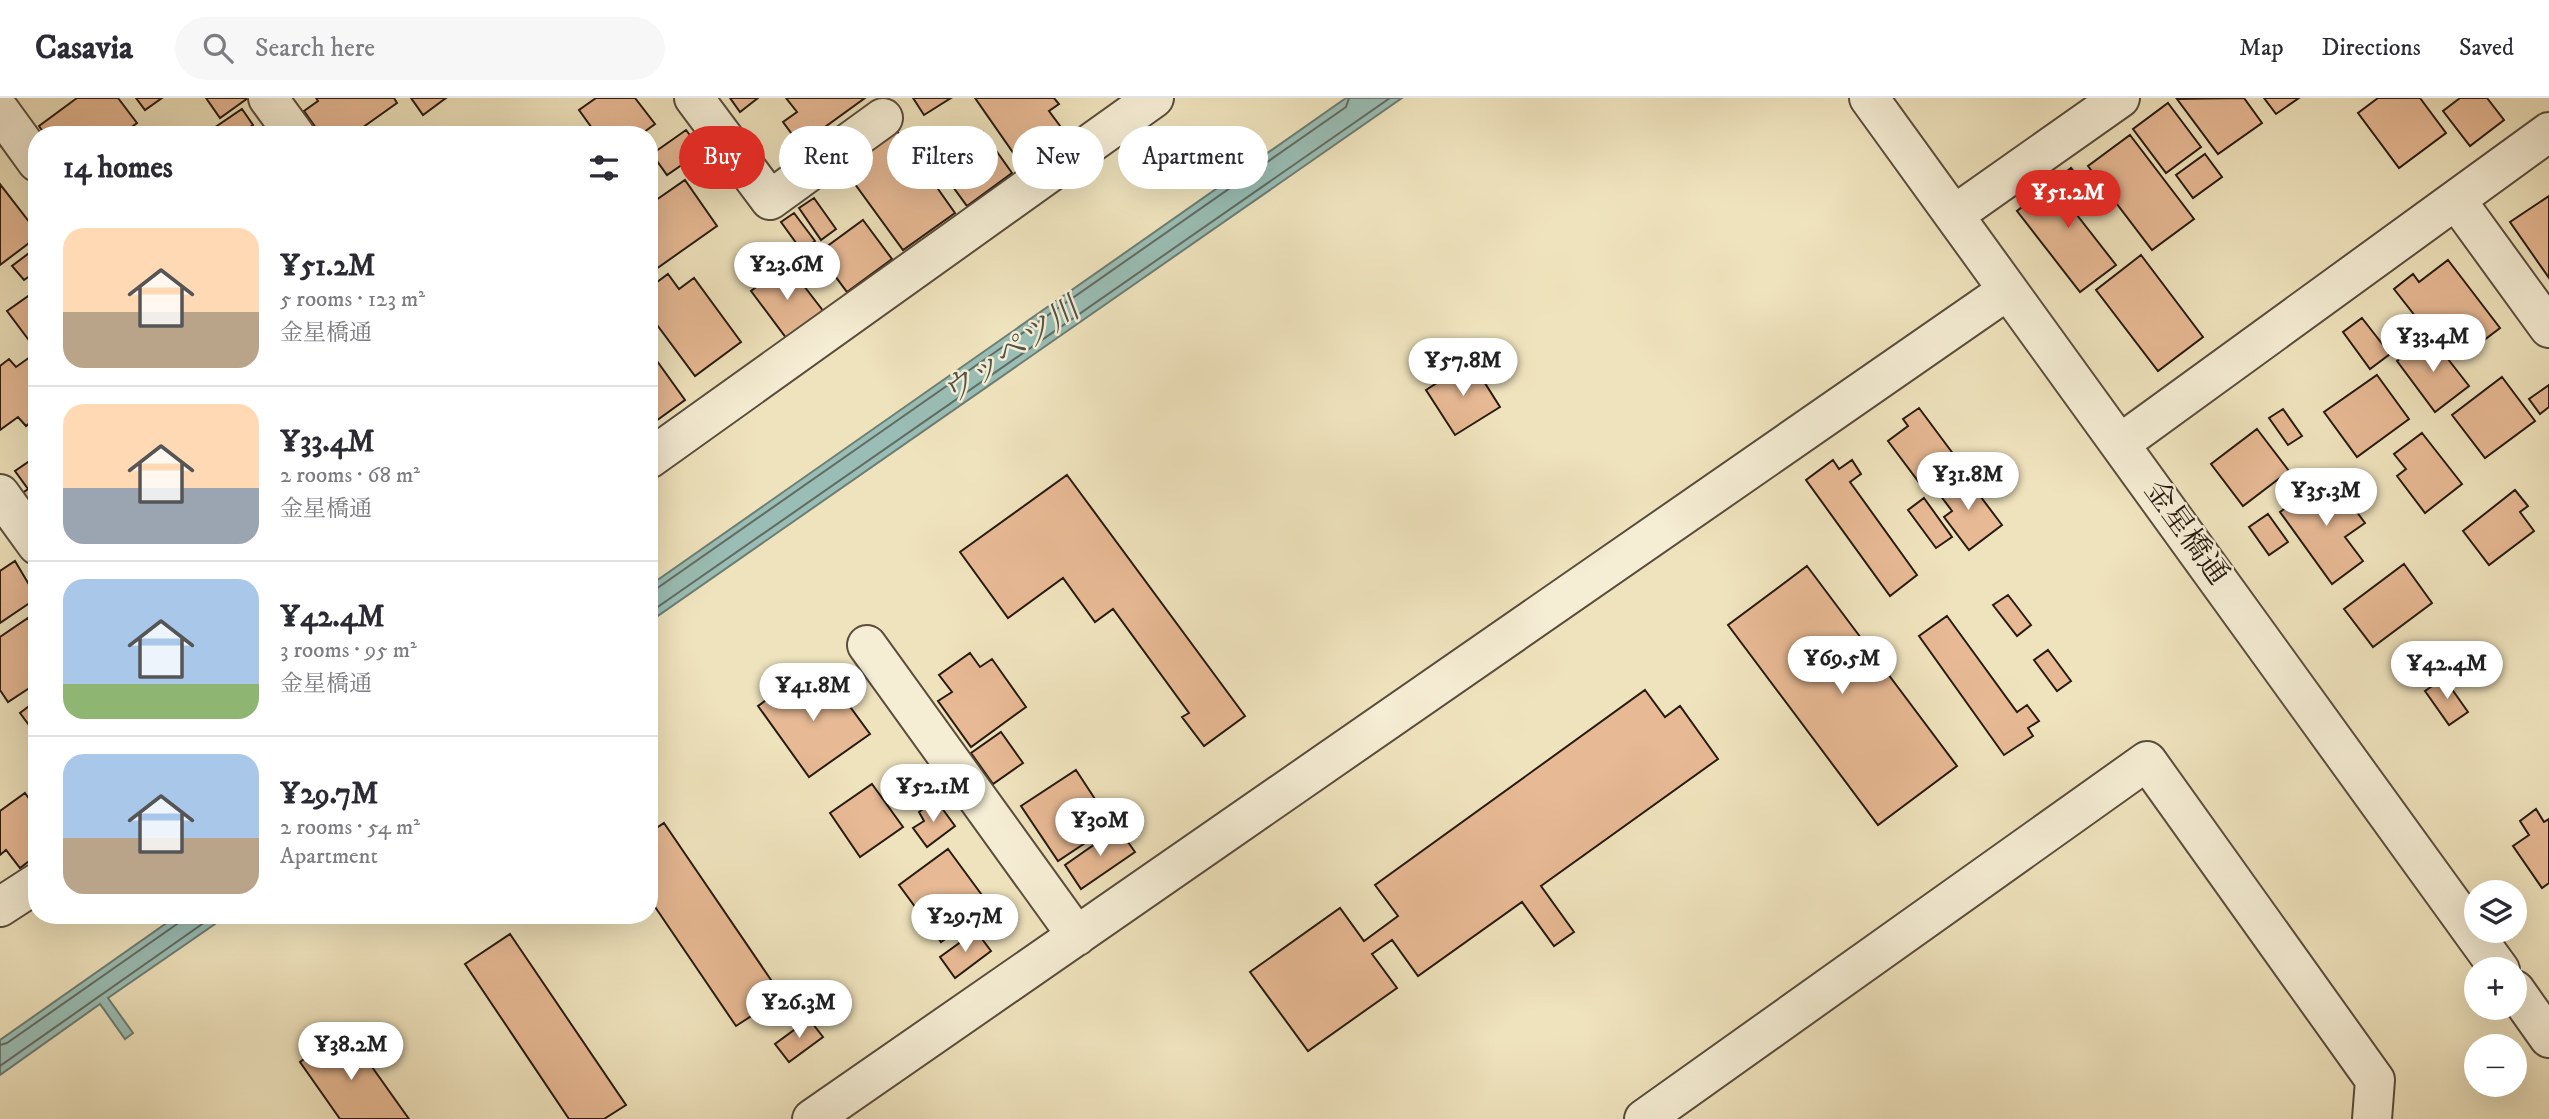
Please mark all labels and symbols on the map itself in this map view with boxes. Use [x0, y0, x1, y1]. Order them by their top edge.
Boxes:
pin: ¥51.2M [2011, 170, 2125, 230]
pin: ¥23.6M [730, 242, 844, 302]
water label: ウッペツ川 [934, 288, 1090, 414]
pin: ¥33.4M [2376, 314, 2490, 374]
pin: ¥57.8M [1406, 338, 1520, 398]
pin: ¥31.8M [1911, 452, 2025, 512]
pin: ¥35.3M [2269, 468, 2383, 528]
street label: 金星橋通 [2136, 474, 2236, 592]
pin: ¥69.5M [1785, 636, 1899, 696]
pin: ¥42.4M [2390, 642, 2504, 701]
pin: ¥41.8M [756, 664, 870, 723]
pin: ¥52.1M [876, 764, 990, 824]
pin: ¥30M [1059, 798, 1141, 858]
pin: ¥29.7M [908, 894, 1022, 954]
pin: ¥26.3M [742, 981, 856, 1040]
pin: ¥38.2M [294, 1023, 408, 1082]

